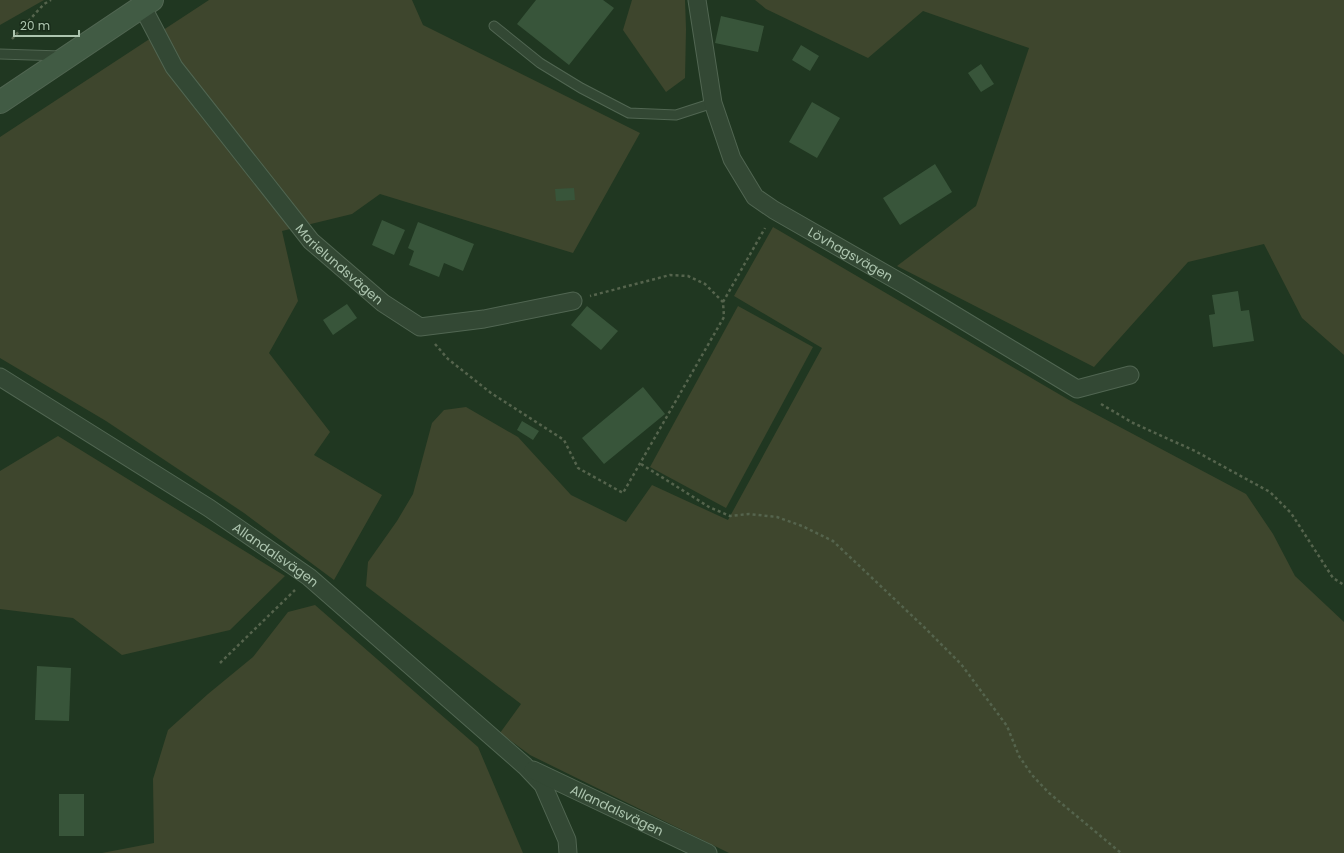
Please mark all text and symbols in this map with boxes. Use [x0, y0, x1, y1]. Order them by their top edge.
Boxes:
scale bar [14, 12, 79, 38]
text: 20 m [20, 17, 50, 34]
street label: Marielundsvägen [291, 220, 388, 309]
street label: Lövhagsvägen [804, 222, 897, 286]
street label: Allandalsvägen [229, 518, 323, 591]
street label: Allandalsvägen [567, 780, 667, 840]

